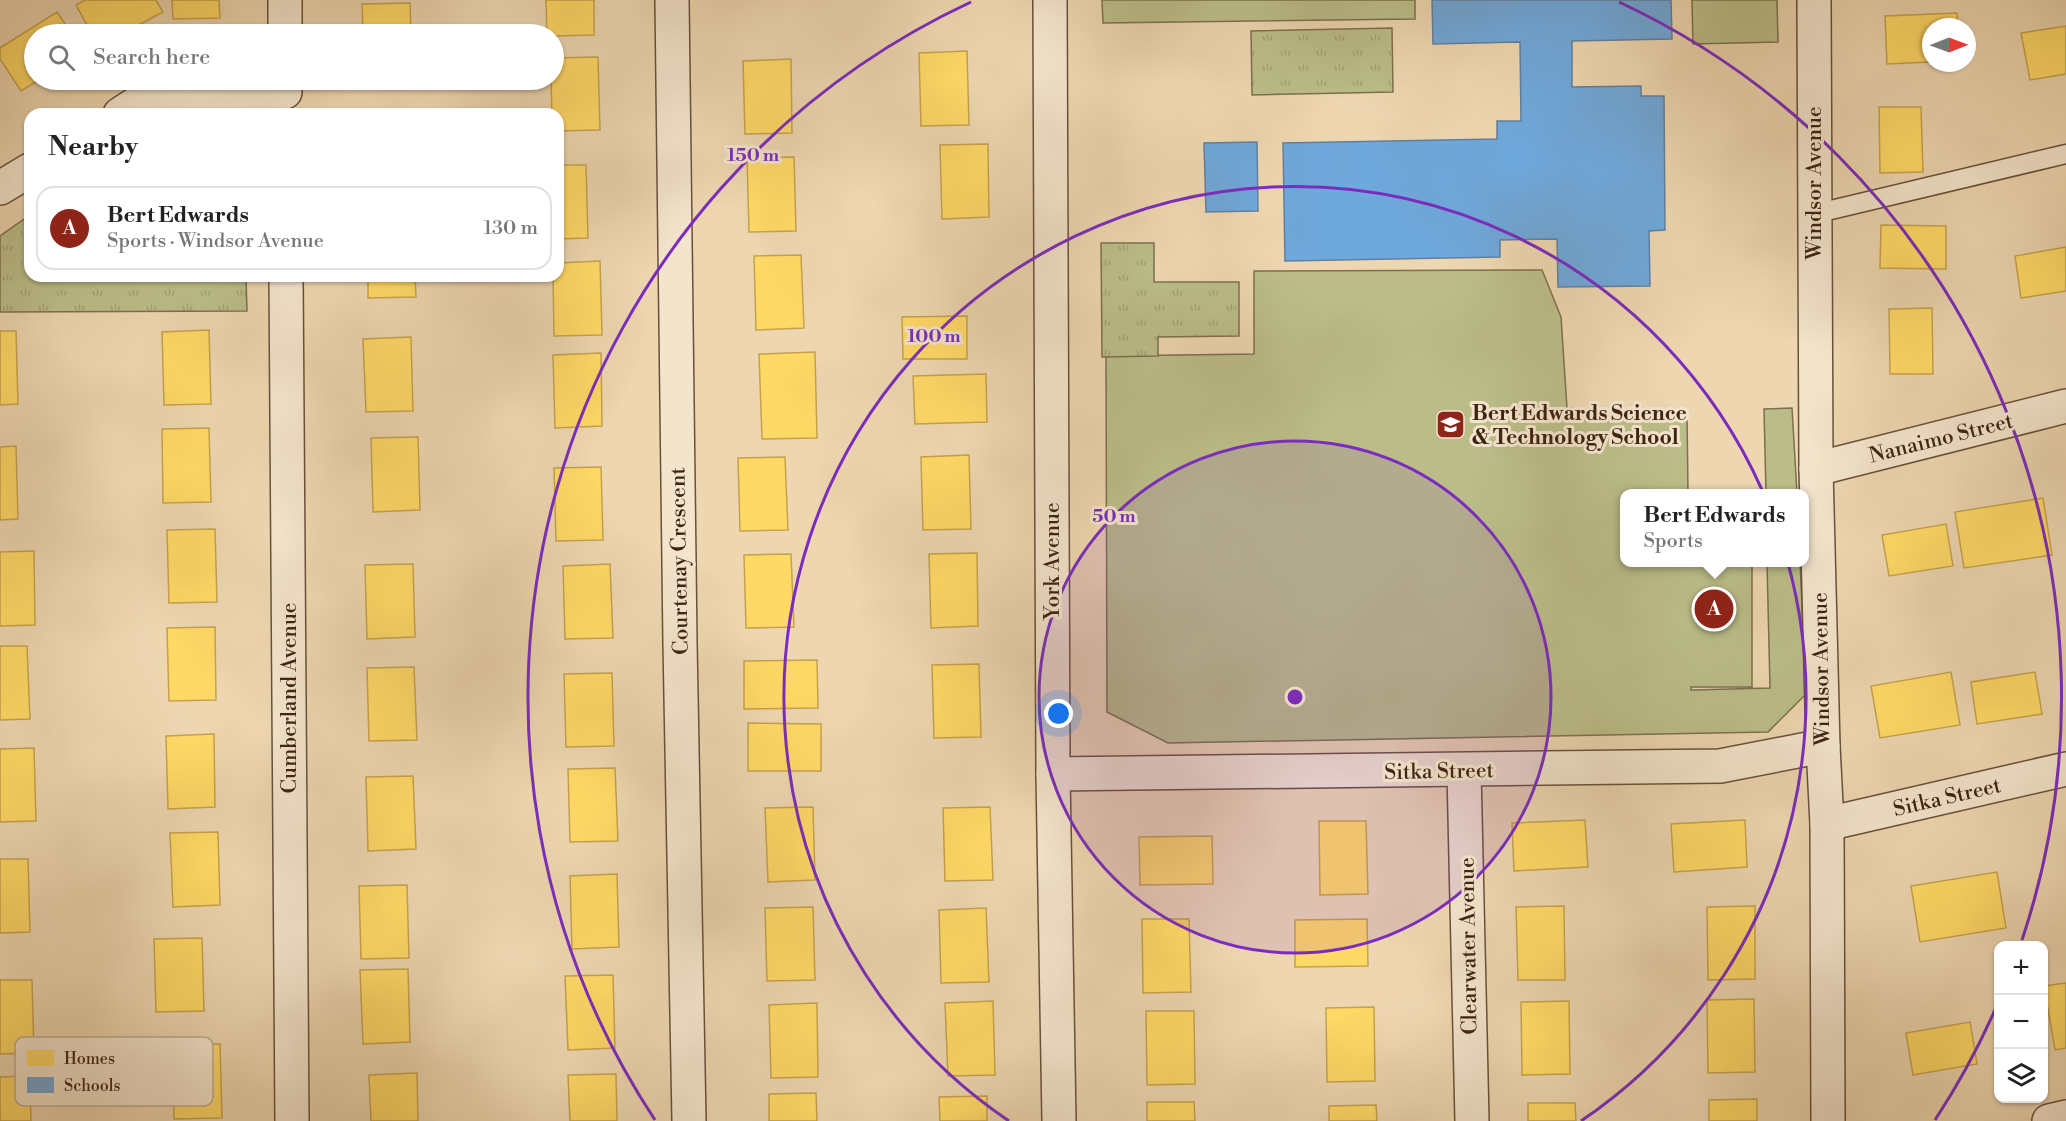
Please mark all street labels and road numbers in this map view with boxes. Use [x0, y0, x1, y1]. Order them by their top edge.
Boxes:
street label: Windsor Avenue [1802, 106, 1828, 261]
street label: Nanaimo Street [1867, 408, 2017, 469]
street label: Courtenay Crescent [665, 466, 695, 655]
street label: York Avenue [1040, 502, 1066, 621]
street label: Windsor Avenue [1808, 592, 1836, 747]
street label: Cumberland Avenue [277, 603, 303, 793]
street label: Sitka Street [1384, 758, 1495, 786]
street label: Sitka Street [1891, 773, 2004, 823]
street label: Clearwater Avenue [1454, 857, 1484, 1035]

